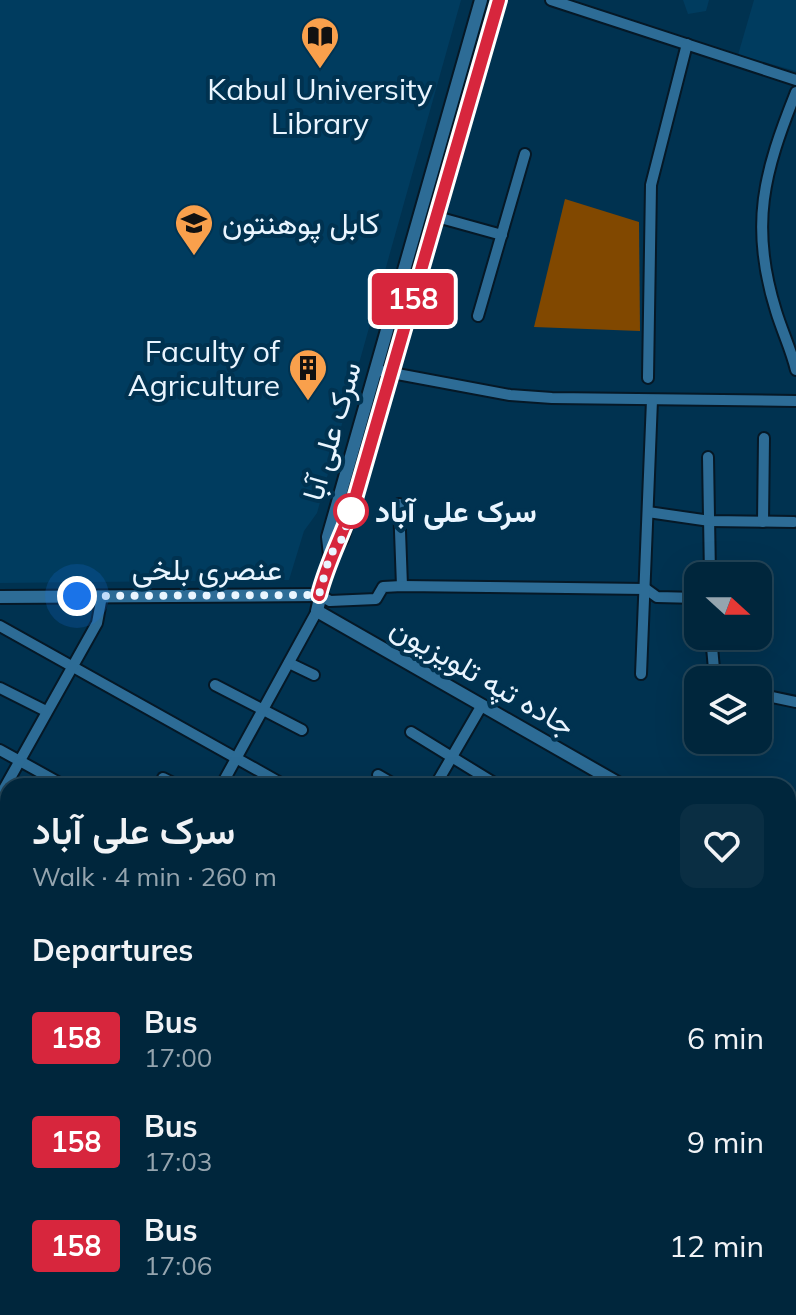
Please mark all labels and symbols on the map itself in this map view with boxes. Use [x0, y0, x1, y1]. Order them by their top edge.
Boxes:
library icon: Kabul University Library [299, 15, 341, 70]
place label: Kabul University Library [207, 70, 433, 142]
school or university icon: کابل پوهنتون [173, 202, 215, 257]
place label: کابل پوهنتون [222, 204, 380, 244]
line badge: 158 [367, 273, 459, 325]
place label: Faculty of Agriculture [128, 332, 281, 404]
building icon: Faculty of Agriculture [287, 347, 329, 402]
street label: سرک علی آبا [293, 357, 369, 505]
place label: سرک علی آباد [375, 492, 537, 530]
marker: سرک علی آباد [334, 494, 368, 528]
street label: عنصری بلخی [132, 550, 282, 588]
north arrow [684, 562, 772, 650]
your location [57, 576, 97, 616]
street label: جاده تپه تلویزیون [383, 608, 582, 746]

